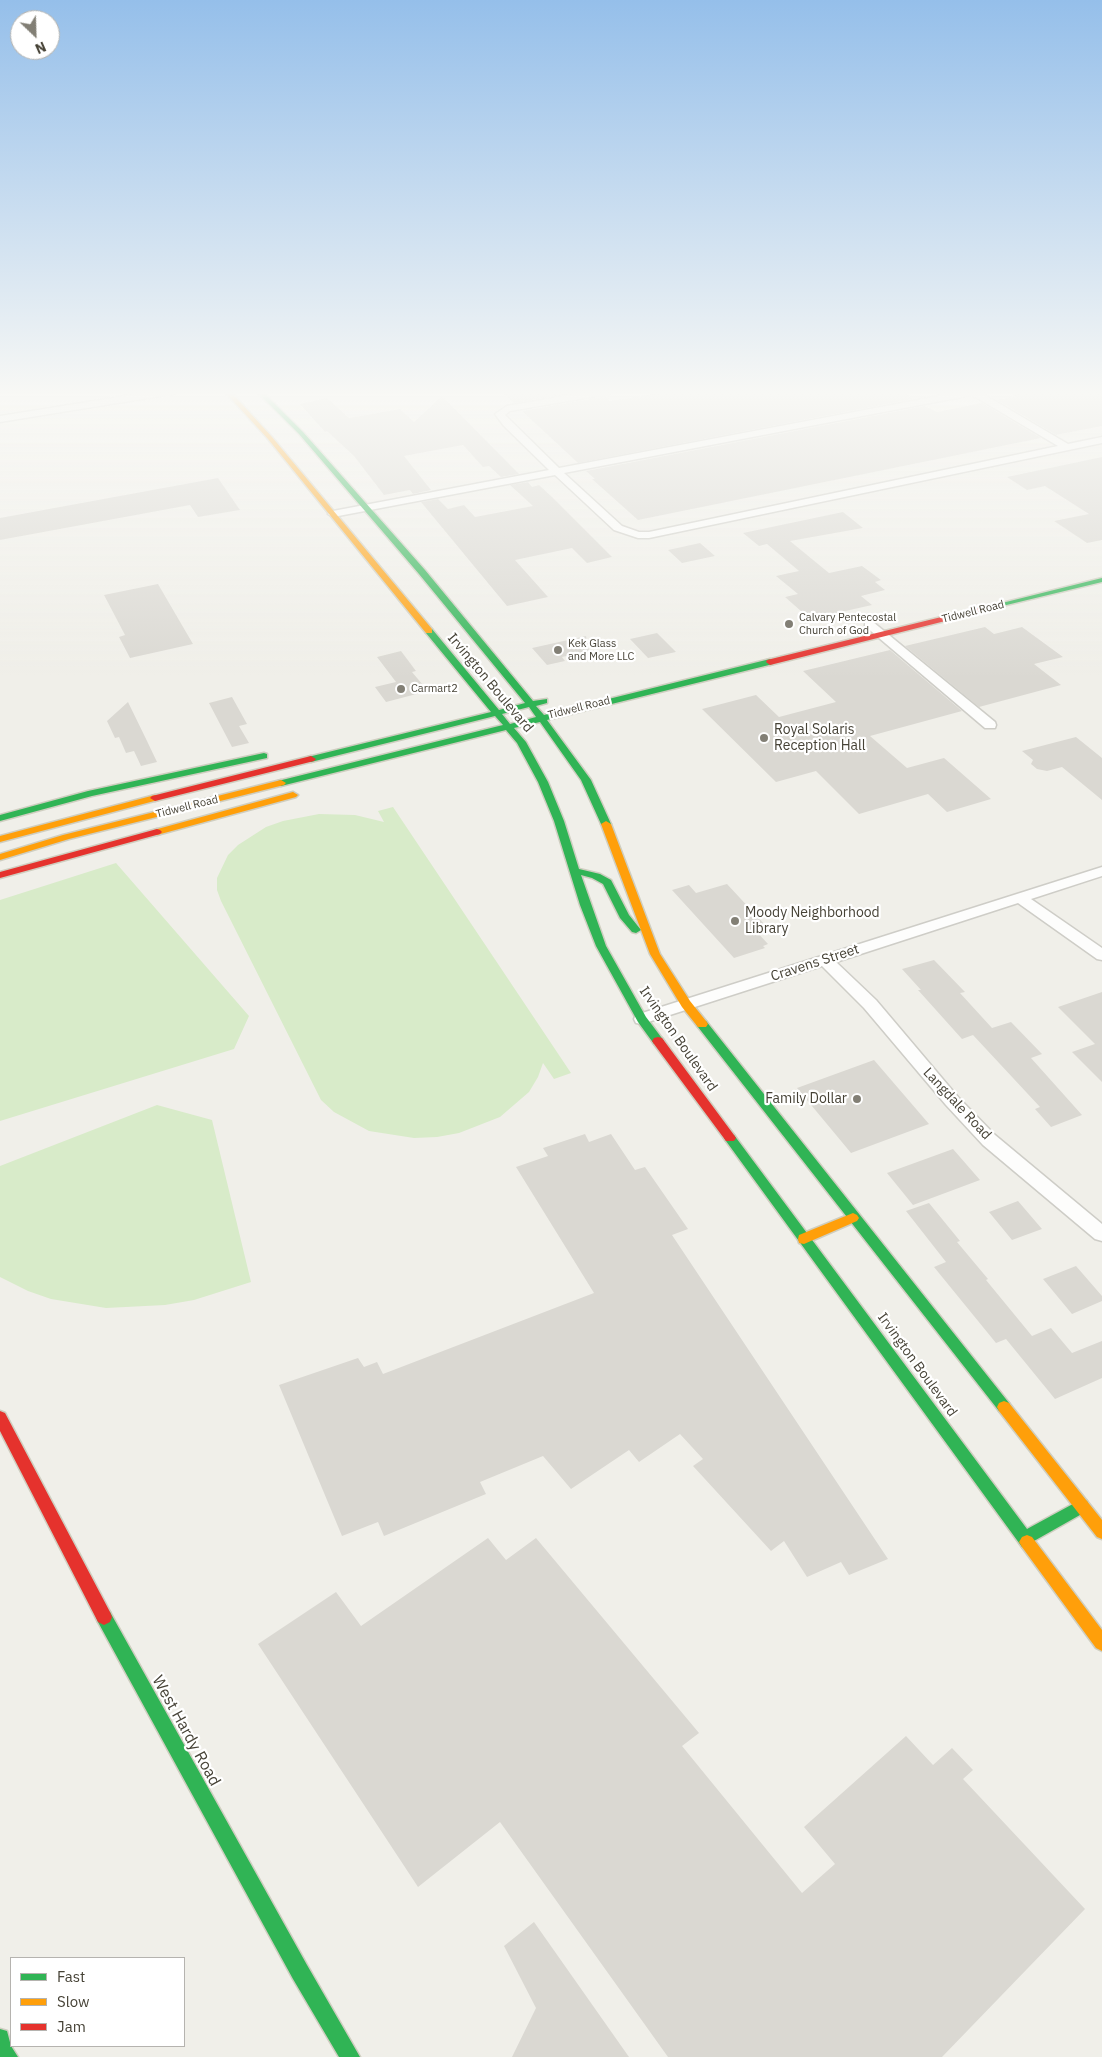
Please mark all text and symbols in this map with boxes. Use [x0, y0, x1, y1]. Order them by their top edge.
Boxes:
north arrow [10, 10, 60, 60]
text: N [32, 38, 49, 58]
street label: Tidwell Road [941, 598, 1005, 626]
place label: Calvary Pentecostal Church of God [799, 611, 896, 637]
marker: Calvary Pentecostal Church of God [783, 618, 795, 630]
street label: Irvington Boulevard [444, 630, 536, 736]
place label: Kek Glass and More LLC [568, 637, 634, 663]
marker: Kek Glass and More LLC [552, 644, 564, 656]
place label: Carmart2 [411, 682, 458, 696]
marker: Carmart2 [395, 683, 407, 695]
street label: Tidwell Road [547, 694, 611, 722]
place label: Royal Solaris Reception Hall [774, 722, 866, 754]
marker: Royal Solaris Reception Hall [758, 732, 770, 744]
street label: Tidwell Road [155, 793, 219, 821]
place label: Moody Neighborhood Library [745, 905, 880, 938]
marker: Moody Neighborhood Library [729, 915, 741, 927]
street label: Cravens Street [769, 941, 861, 985]
street label: Irvington Boulevard [635, 983, 721, 1095]
street label: Langdale Road [919, 1065, 995, 1143]
place label: Family Dollar [765, 1091, 847, 1107]
marker: Family Dollar [851, 1093, 863, 1105]
street label: Irvington Boulevard [874, 1310, 960, 1420]
street label: West Hardy Road [148, 1672, 224, 1790]
legend [10, 1957, 185, 2047]
text: Fast [57, 1967, 85, 1986]
text: Slow [57, 1992, 90, 2011]
text: Jam [57, 2017, 86, 2036]

